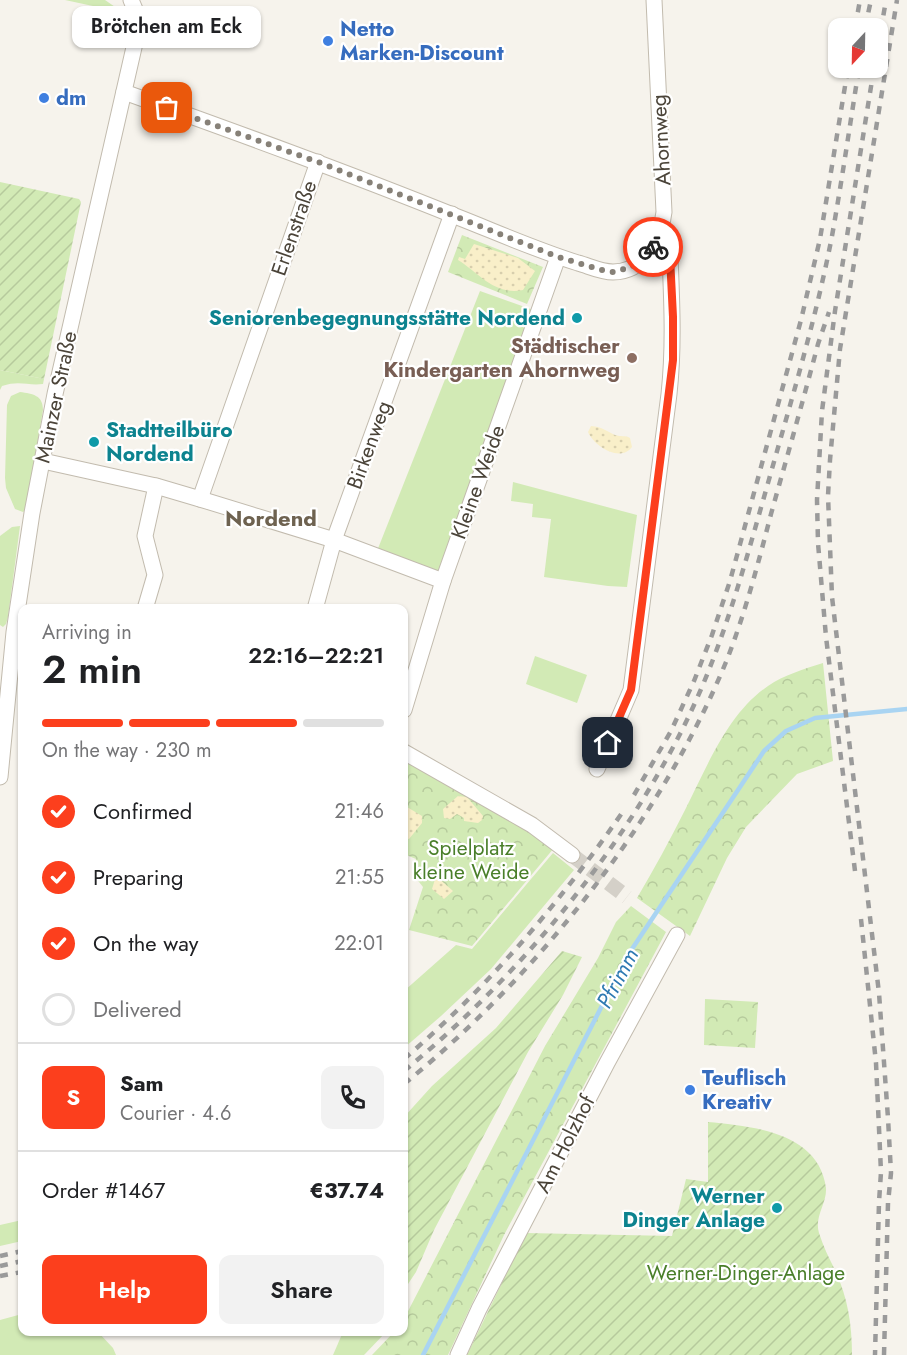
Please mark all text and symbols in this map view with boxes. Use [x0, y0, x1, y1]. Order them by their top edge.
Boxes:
callout: Brötchen am Eck [72, 6, 262, 48]
text: Brötchen am Eck [91, 12, 242, 41]
place label: Netto Marken-Discount [340, 14, 504, 68]
north arrow [828, 18, 888, 78]
map controls [828, 18, 888, 78]
marker: Netto Marken-Discount [321, 34, 335, 48]
pin [141, 82, 192, 133]
place label: dm [56, 83, 86, 113]
marker: dm [37, 91, 51, 105]
icon: bag [150, 91, 183, 124]
street label: Ahornweg [644, 94, 678, 186]
street label: Erlenstraße [264, 176, 324, 280]
courier [623, 217, 683, 277]
icon: bike [637, 231, 670, 264]
place label: Seniorenbegegnungsstätte Nordend [209, 303, 565, 333]
marker: Seniorenbegegnungsstätte Nordend [570, 311, 584, 325]
street label: Mainzer Straße [27, 328, 85, 466]
place label: Städtischer Kindergarten Ahornweg [383, 331, 620, 385]
marker: Städtischer Kindergarten Ahornweg [625, 351, 639, 365]
street label: Birkenweg [339, 397, 399, 493]
place label: Stadtteilbüro Nordend [106, 415, 233, 469]
street label: Kleine Weide [444, 421, 513, 543]
marker: Stadtteilbüro Nordend [87, 435, 101, 449]
district label: Nordend [225, 502, 317, 534]
text: Arriving in [42, 618, 132, 647]
text: 22:16–22:21 [248, 639, 384, 671]
text: 2 min [42, 641, 142, 698]
pin [582, 717, 633, 768]
icon: home [591, 726, 624, 759]
text: On the way · 230 m [42, 736, 212, 765]
icon: check [42, 795, 75, 828]
text: Confirmed [93, 795, 192, 827]
text: 21:46 [334, 797, 384, 826]
park label: Spielplatz kleine Weide [413, 833, 530, 887]
icon: check [42, 861, 75, 894]
text: Preparing [93, 861, 184, 893]
text: 21:55 [335, 863, 384, 892]
icon: check [42, 927, 75, 960]
text: On the way [93, 927, 198, 959]
text: 22:01 [334, 929, 384, 958]
water label: Pfrimm [588, 942, 646, 1014]
text: Delivered [93, 993, 182, 1025]
place label: Teuflisch Kreativ [702, 1063, 786, 1117]
button: phone [321, 1066, 384, 1129]
text: Sam [120, 1067, 164, 1099]
text: S [67, 1081, 80, 1113]
marker: Teuflisch Kreativ [683, 1083, 697, 1097]
street label: Am Holzhof [528, 1089, 603, 1198]
text: Courier · 4.6 [120, 1099, 232, 1128]
text: Order #1467 [42, 1174, 165, 1206]
text: €37.74 [309, 1174, 384, 1206]
place label: Werner Dinger Anlage [623, 1181, 765, 1235]
marker: Werner Dinger Anlage [770, 1201, 784, 1215]
button: Help [42, 1255, 207, 1324]
button: Share [219, 1255, 384, 1324]
park label: Werner-Dinger-Anlage [647, 1258, 845, 1288]

